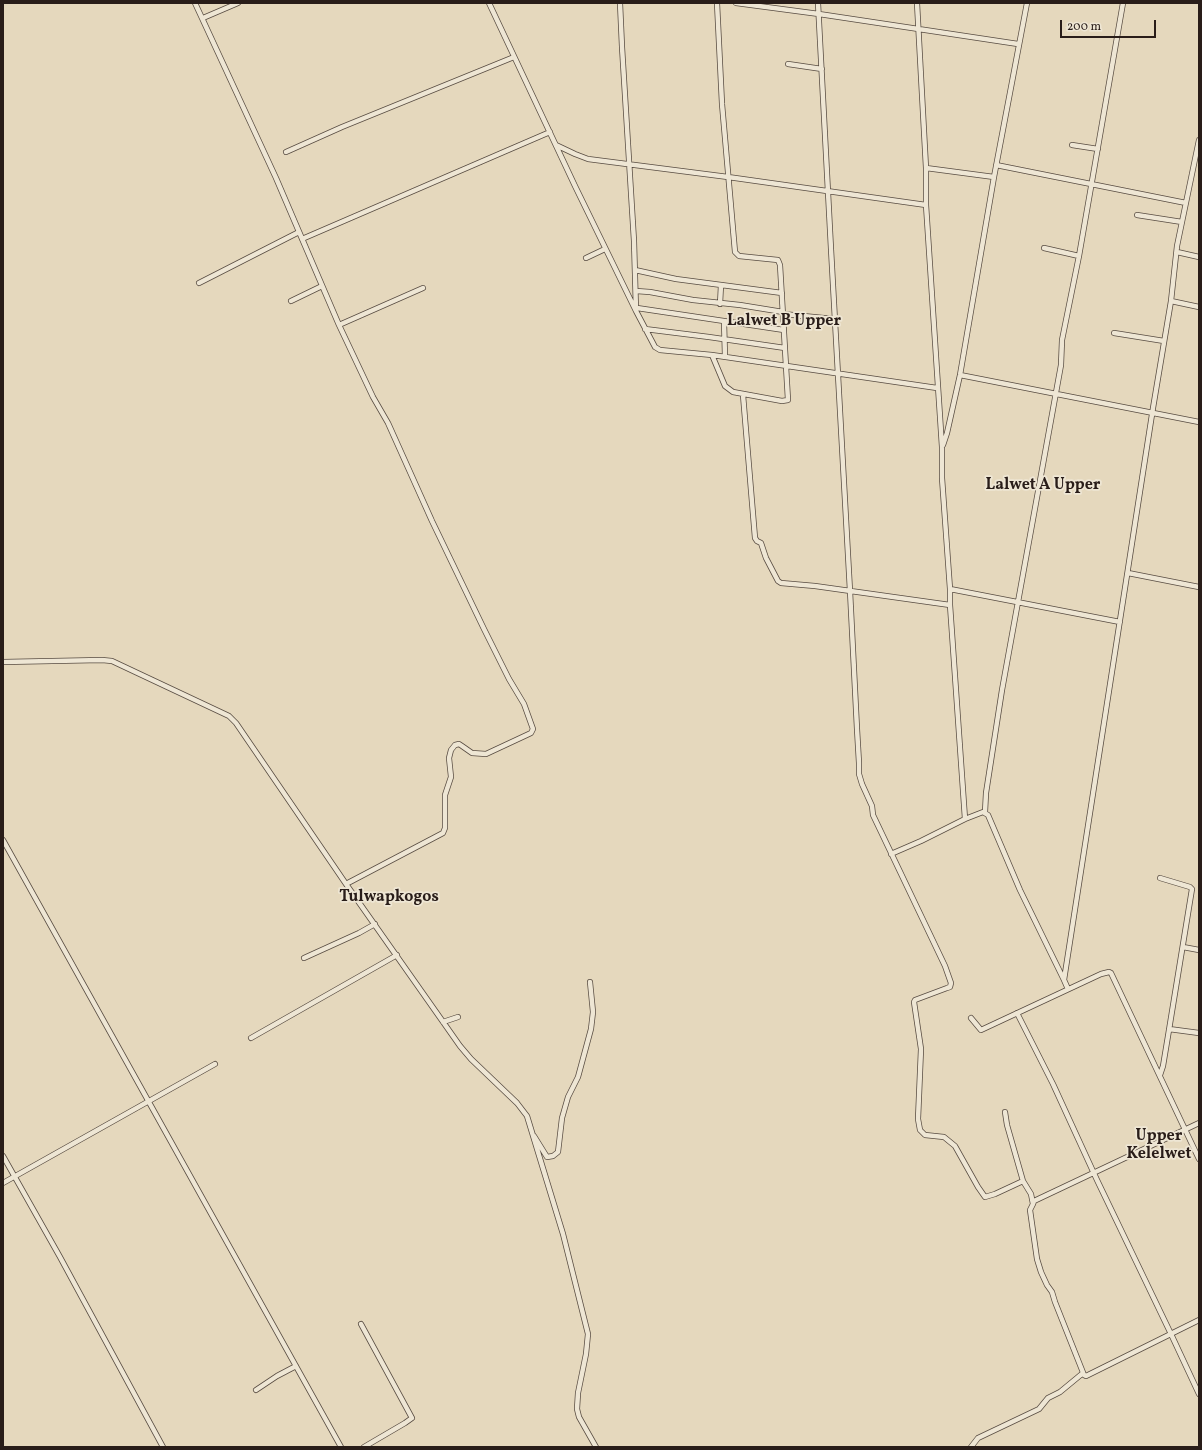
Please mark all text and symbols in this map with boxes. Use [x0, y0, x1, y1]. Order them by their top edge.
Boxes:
scale bar [1062, 12, 1158, 38]
text: 200 m [1067, 19, 1101, 35]
district label: Lalwet B Upper [727, 312, 841, 332]
district label: Lalwet A Upper [986, 476, 1100, 496]
district label: Tulwapkogos [339, 888, 439, 908]
district label: Upper Kelelwet [1127, 1127, 1191, 1165]

